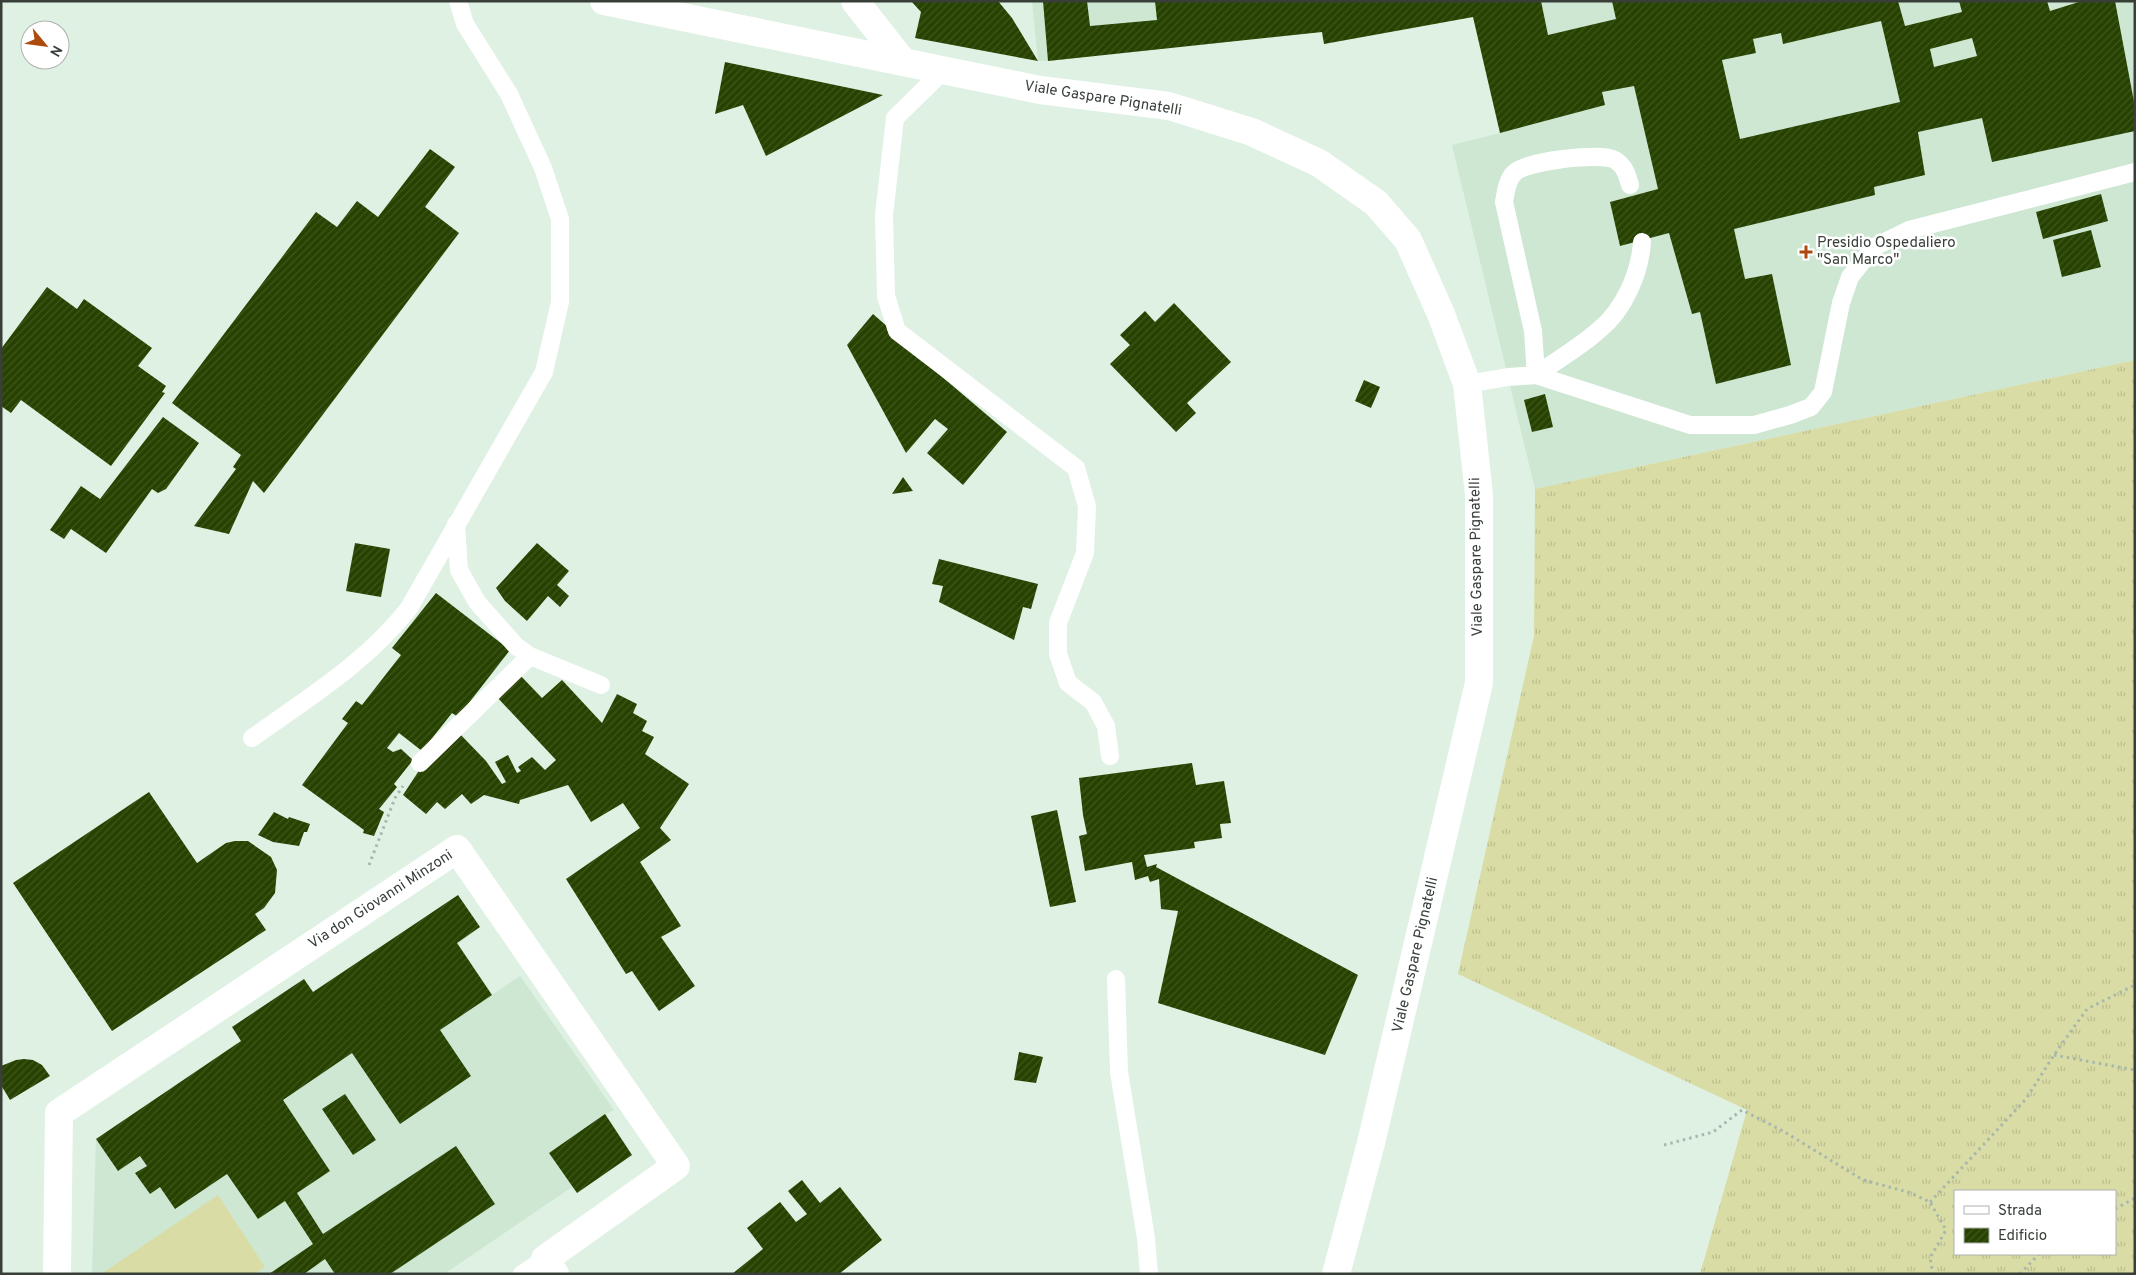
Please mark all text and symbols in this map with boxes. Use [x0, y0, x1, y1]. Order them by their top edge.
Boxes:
north arrow [20, 20, 70, 70]
text: N [45, 42, 65, 59]
street label: Viale Gaspare Pignatelli [1023, 77, 1183, 121]
place label: Presidio Ospedaliero "San Marco" [1817, 234, 1956, 270]
marker: Presidio Ospedaliero "San Marco" [1799, 245, 1813, 259]
street label: Viale Gaspare Pignatelli [1466, 477, 1488, 637]
street label: Via don Giovanni Minzoni [305, 846, 457, 954]
street label: Viale Gaspare Pignatelli [1389, 875, 1443, 1035]
legend [1954, 1190, 2116, 1255]
text: Strada [1998, 1202, 2042, 1221]
text: Edificio [1998, 1227, 2047, 1246]

